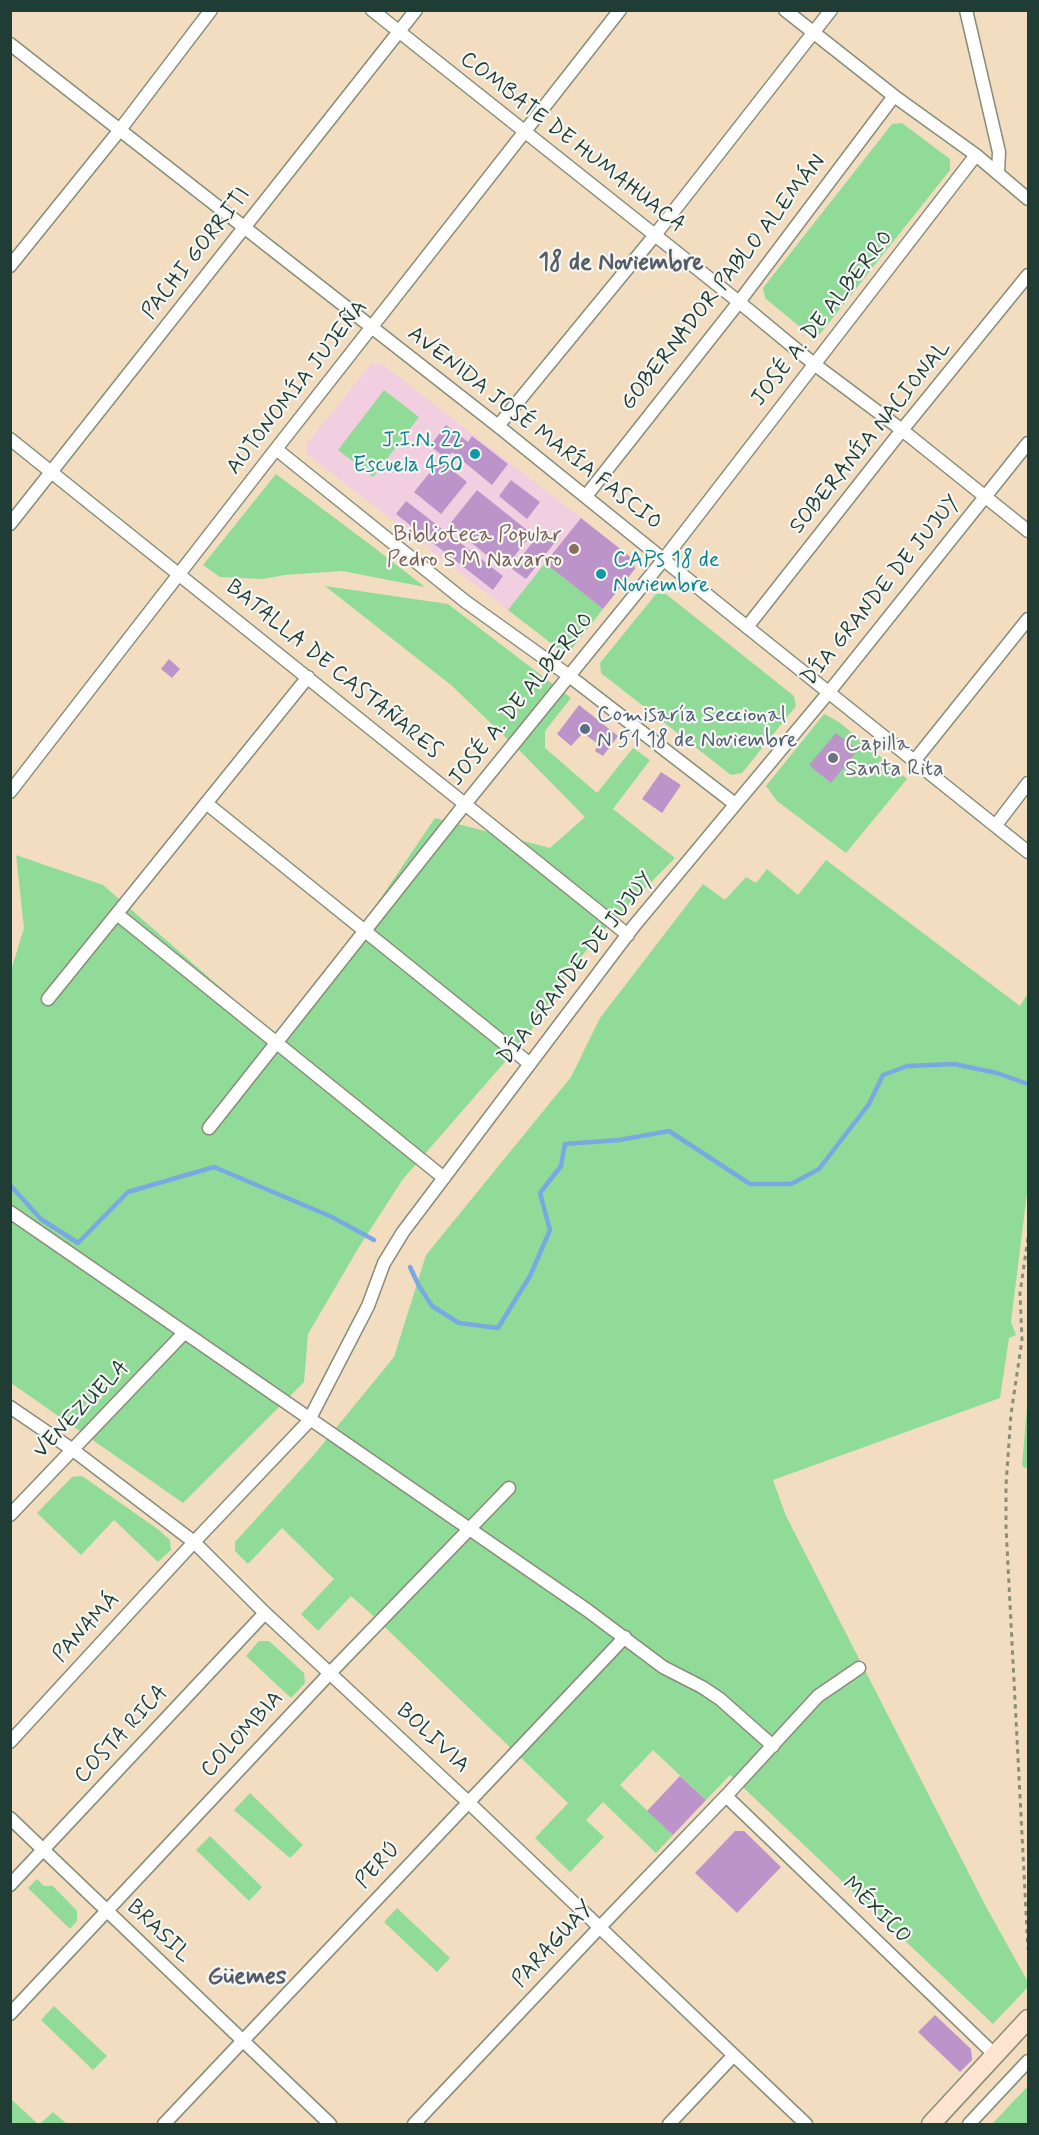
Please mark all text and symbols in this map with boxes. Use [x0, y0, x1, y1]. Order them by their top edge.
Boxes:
street label: COMBATE DE HUMAHUACA [454, 47, 690, 239]
street label: GOBERNADOR PABLO ALEMÁN [616, 150, 832, 416]
street label: PACHI GORRITI [137, 183, 257, 325]
street label: JOSÉ A. DE ALBERRO [746, 226, 900, 412]
district label: 18 de Noviembre [539, 250, 703, 278]
street label: AUTONOMÍA JUJEÑA [222, 296, 374, 480]
street label: AVENIDA JOSÉ MARÍA FASCIO [402, 321, 666, 537]
street label: SOBERANÍA NACIONAL [785, 336, 957, 540]
place label: J.I.N. 22 Escuela 450 [353, 428, 463, 480]
marker: J.I.N. 22 Escuela 450 [468, 447, 482, 461]
street label: DÍA GRANDE DE JUJUY [797, 490, 967, 692]
place label: Biblioteca Popular Pedro S M Navarro [387, 523, 562, 574]
marker: Biblioteca Popular Pedro S M Navarro [567, 542, 581, 556]
place label: CAPs 18 de Noviembre [613, 548, 720, 600]
marker: CAPs 18 de Noviembre [594, 567, 608, 581]
street label: BATALLA DE CASTAÑARES [220, 575, 446, 765]
street label: JOSÉ A. DE ALBERRO [444, 608, 600, 792]
place label: Comisaría Seccional N 51 18 de Noviembre [597, 703, 797, 754]
marker: Comisaría Seccional N 51 18 de Noviembre [578, 722, 592, 736]
place label: Capilla Santa Rita [845, 732, 944, 784]
marker: Capilla Santa Rita [826, 751, 840, 765]
street label: DÍA GRANDE DE JUJUY [493, 867, 661, 1071]
street label: VENEZUELA [29, 1355, 135, 1465]
street label: PANAMÁ [48, 1588, 126, 1668]
street label: COSTA RICA [70, 1680, 174, 1790]
street label: COLOMBIA [196, 1686, 290, 1784]
street label: BOLIVIA [390, 1698, 474, 1780]
street label: PERÚ [351, 1837, 407, 1895]
street label: MÉXICO [836, 1872, 916, 1950]
street label: BRASIL [120, 1895, 196, 1969]
street label: PARAGUAY [507, 1896, 601, 1994]
district label: Güemes [207, 1964, 287, 1992]

